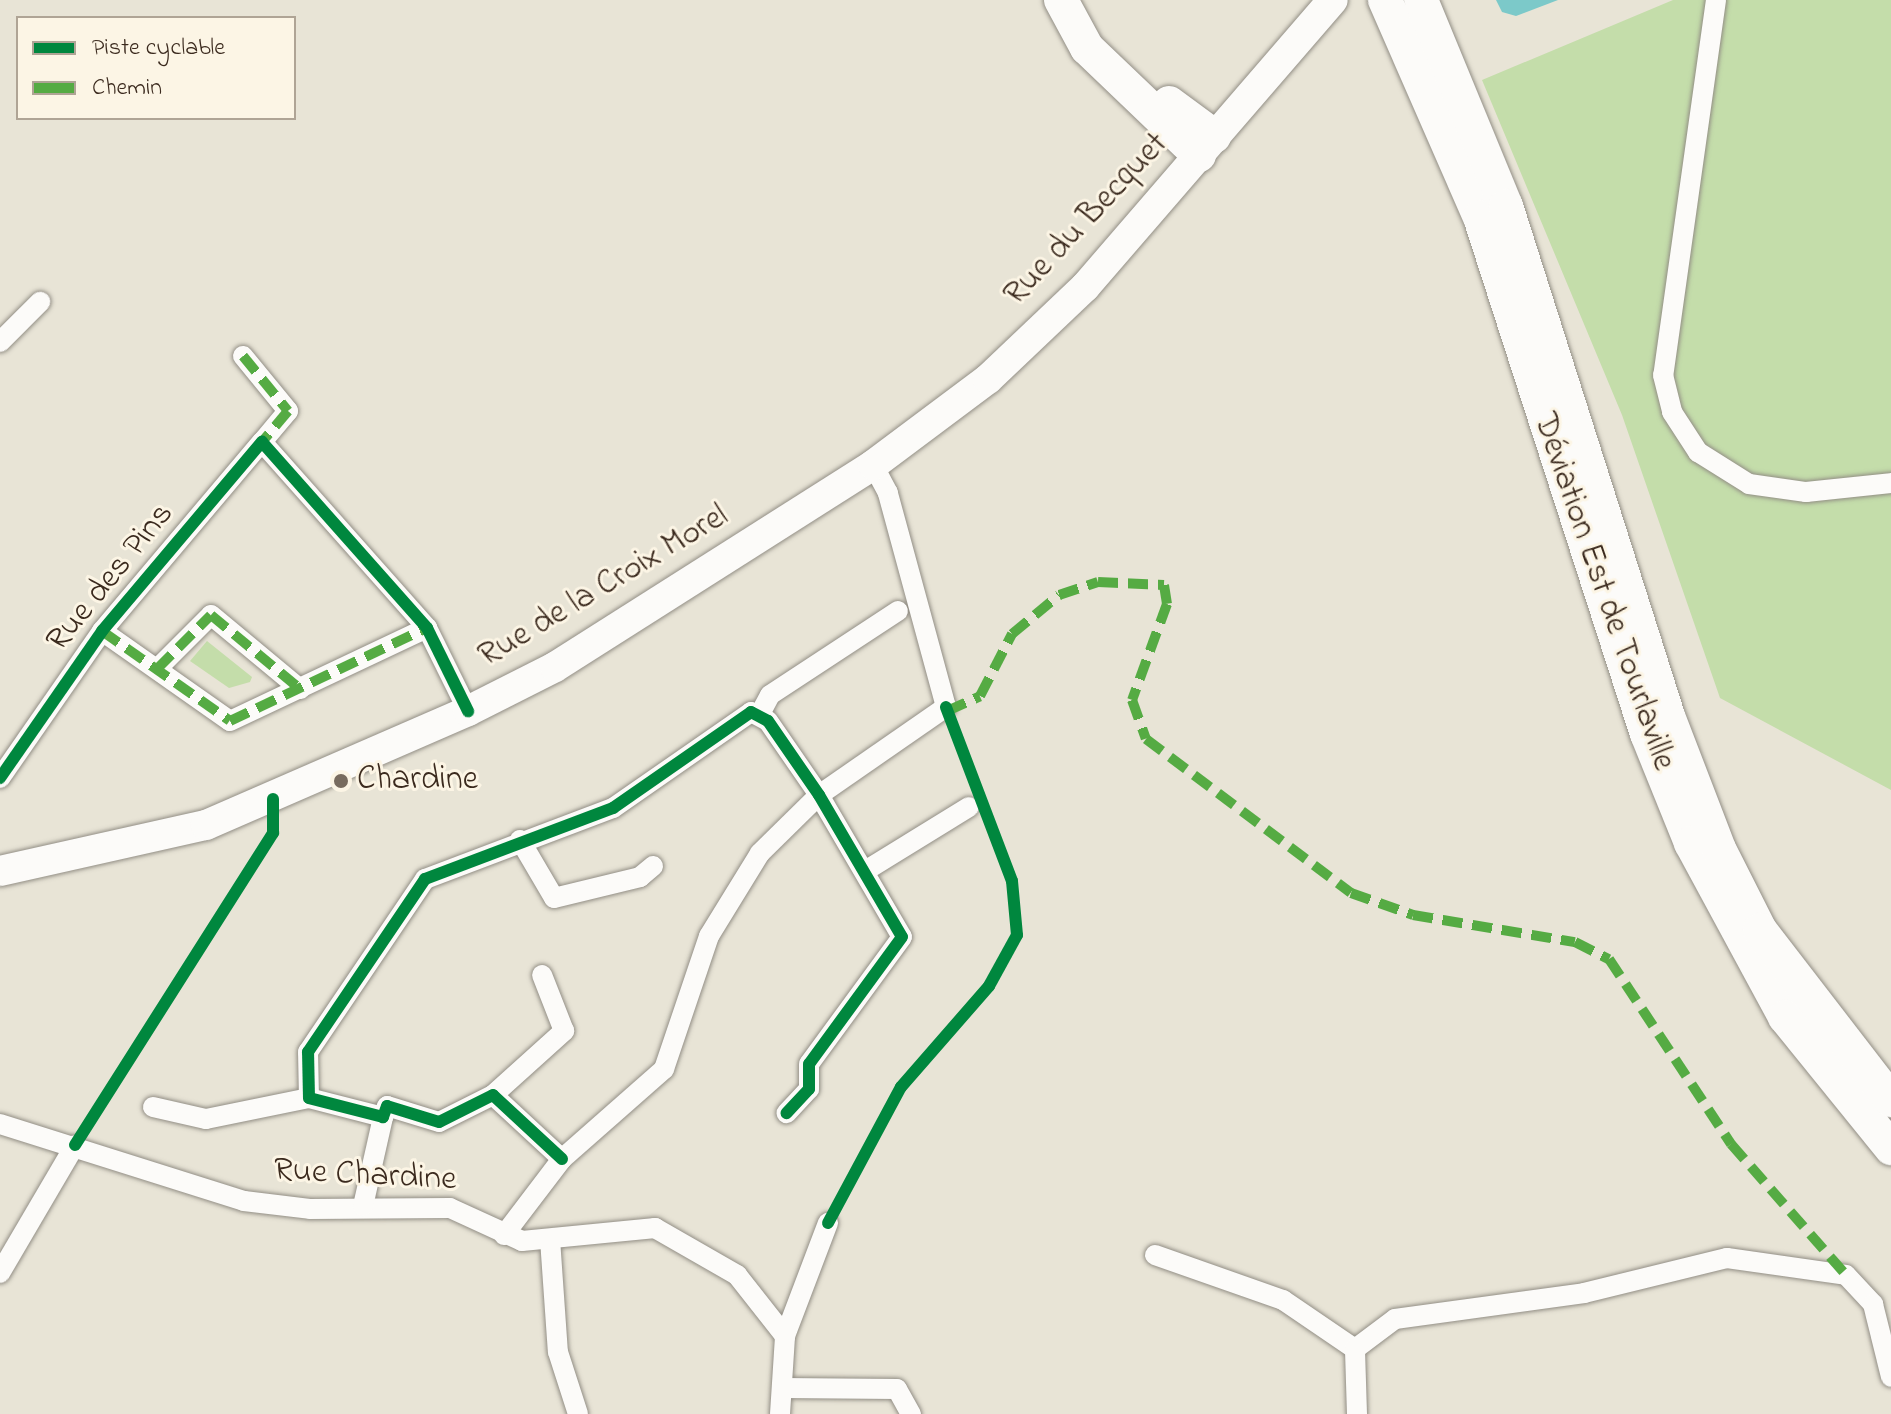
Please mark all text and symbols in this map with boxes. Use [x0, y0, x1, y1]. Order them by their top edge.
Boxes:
legend [16, 16, 296, 120]
text: Piste cyclable [92, 31, 225, 66]
text: Chemin [92, 71, 162, 106]
street label: Rue du Becquet [996, 125, 1178, 315]
street label: Déviation Est de Tourlaville [1523, 408, 1683, 776]
street label: Rue des Pins [39, 495, 183, 661]
street label: Rue de la Croix Morel [472, 496, 736, 678]
place label: Chardine [357, 761, 478, 801]
marker: Chardine [332, 772, 350, 790]
street label: Rue Chardine [273, 1151, 457, 1201]

